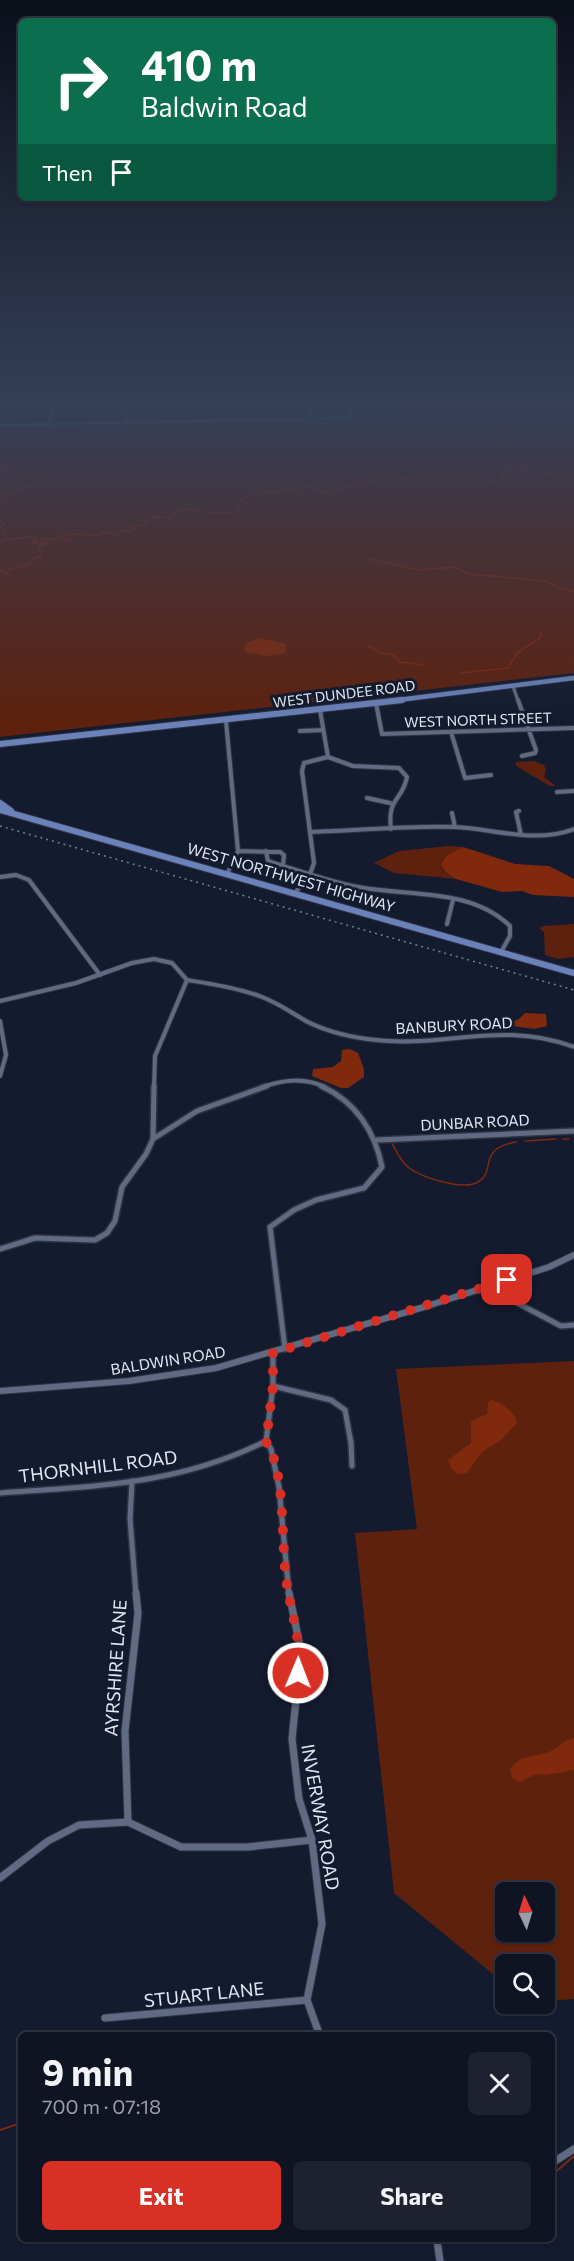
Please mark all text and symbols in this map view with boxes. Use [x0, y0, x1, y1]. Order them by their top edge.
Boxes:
text: 410 m [141, 38, 257, 90]
icon: right [42, 42, 120, 120]
text: Baldwin Road [141, 90, 307, 123]
icon: arrive [105, 156, 138, 189]
text: Then [42, 159, 93, 186]
street label: WEST DUNDEE ROAD [272, 676, 416, 711]
street label: WEST NORTH STREET [404, 708, 552, 731]
street label: WEST NORTHWEST HIGHWAY [185, 839, 398, 915]
street label: BANBURY ROAD [395, 1013, 513, 1037]
street label: DUNBAR ROAD [420, 1110, 530, 1134]
pin [481, 1254, 532, 1305]
icon: arrive [490, 1263, 523, 1296]
street label: BALDWIN ROAD [109, 1342, 227, 1378]
street label: THORNHILL ROAD [17, 1445, 178, 1487]
street label: AYRSHIRE LANE [99, 1599, 131, 1737]
position arrow [266, 1641, 330, 1705]
street label: INVERWAY ROAD [297, 1742, 345, 1892]
north arrow [495, 1882, 555, 1942]
map controls [495, 1882, 555, 2014]
button: search [495, 1954, 555, 2014]
street label: STUART LANE [143, 1977, 265, 2011]
text: 9 min [42, 2049, 133, 2093]
button: close [468, 2052, 531, 2115]
text: 700 m · 07:18 [42, 2094, 161, 2118]
button: Exit [42, 2161, 281, 2230]
button: Share [293, 2161, 531, 2230]

